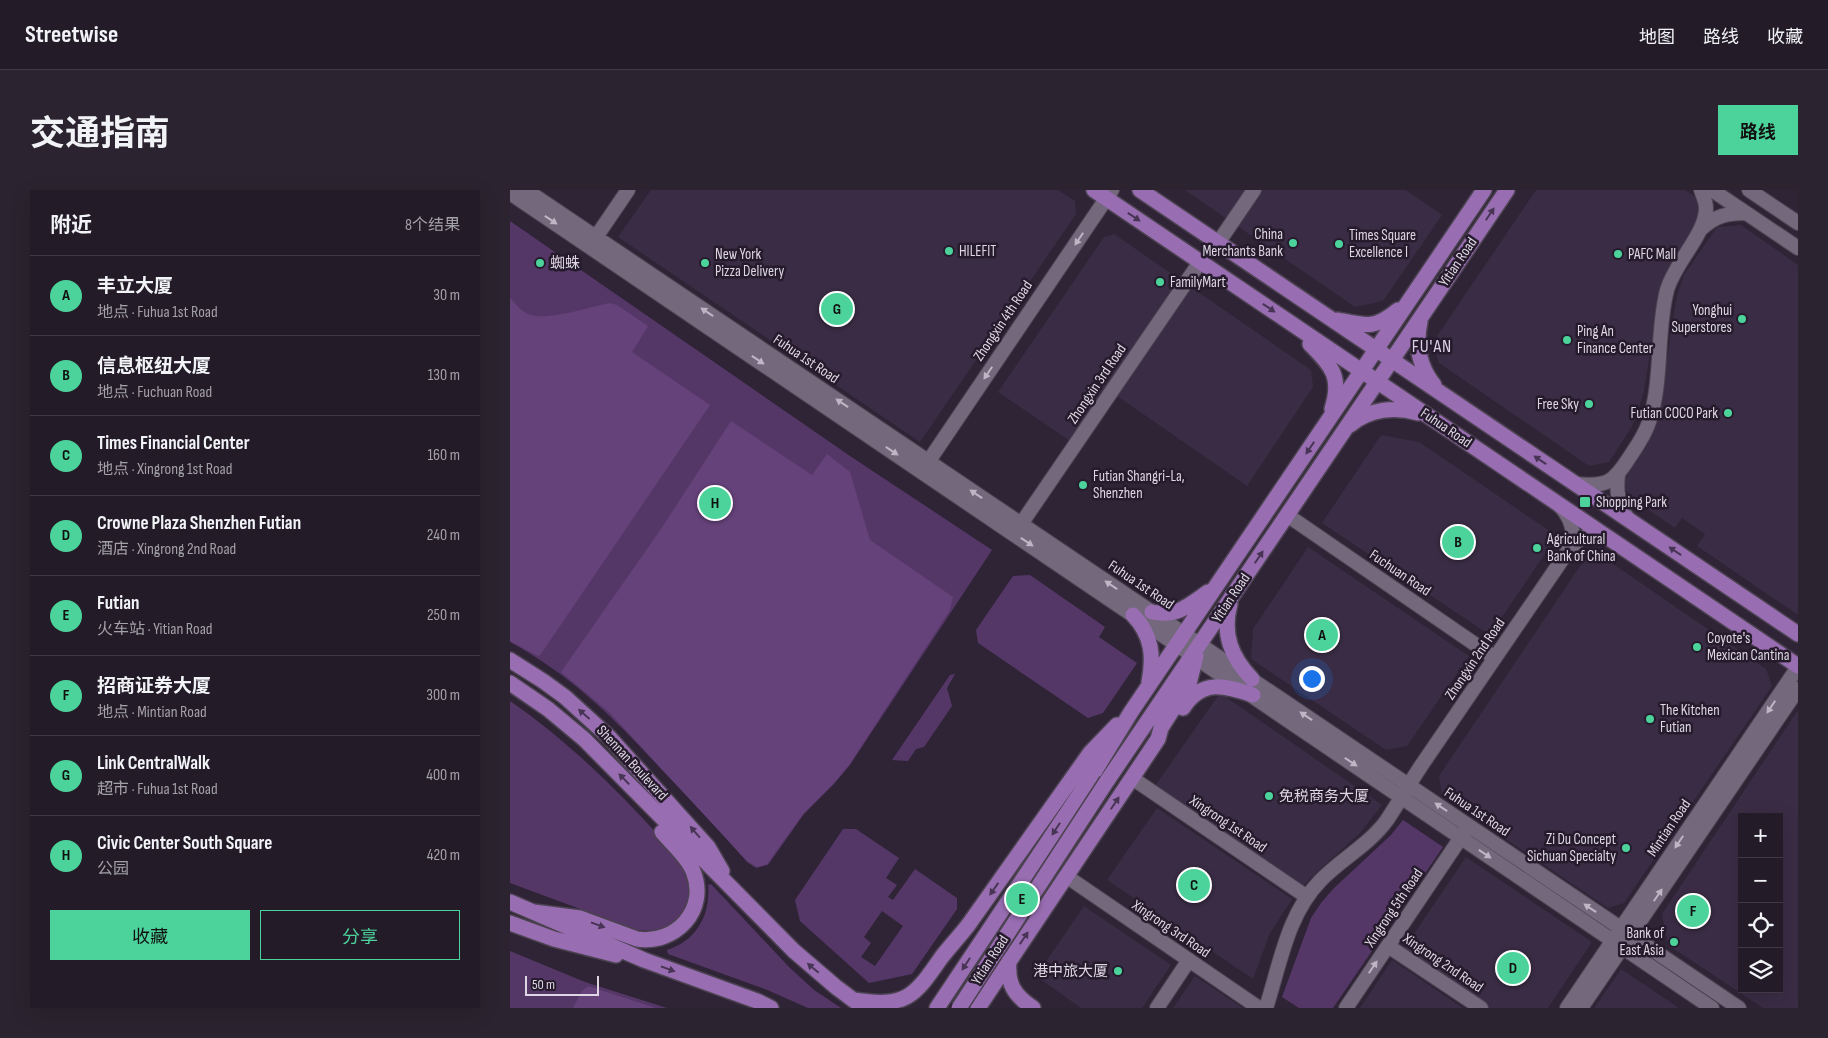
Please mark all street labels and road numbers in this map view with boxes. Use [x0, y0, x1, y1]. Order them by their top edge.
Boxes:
street label: Yitian Road [1435, 234, 1481, 290]
street label: Zhongxin 4th Road [969, 277, 1037, 365]
street label: Fuhua 1st Road [769, 330, 843, 388]
street label: Zhongxin 3rd Road [1063, 340, 1131, 428]
street label: Fuhua Road [1417, 404, 1475, 452]
street label: Fuchuan Road [1366, 545, 1434, 601]
street label: Fuhua 1st Road [1104, 556, 1178, 614]
street label: Yitian Road [1208, 570, 1254, 626]
street label: Zhongxin 2nd Road [1441, 614, 1509, 704]
street label: Shennan Boulevard [592, 721, 672, 805]
street label: Fuhua 1st Road [1440, 783, 1514, 841]
street label: Xingrong 1st Road [1185, 791, 1270, 857]
street label: Mintian Road [1643, 796, 1695, 860]
street label: Xingrong 5th Road [1360, 865, 1427, 952]
street label: Xingrong 3rd Road [1127, 895, 1214, 962]
street label: Xingrong 2nd Road [1398, 929, 1487, 997]
street label: Yitian Road [967, 932, 1013, 988]

